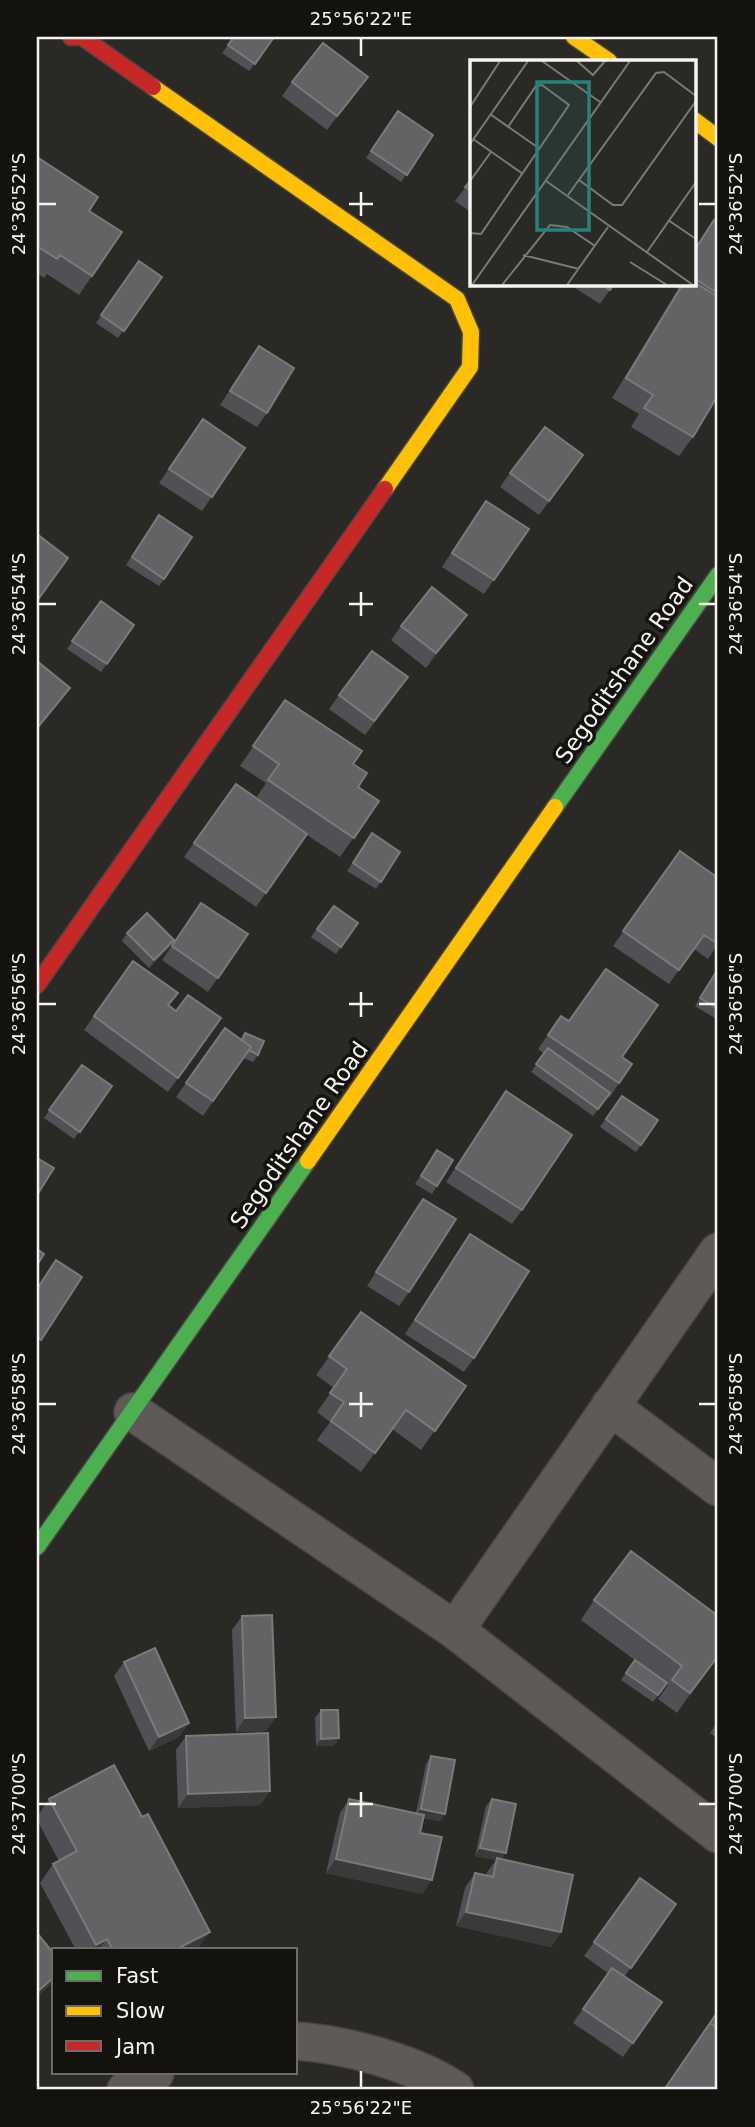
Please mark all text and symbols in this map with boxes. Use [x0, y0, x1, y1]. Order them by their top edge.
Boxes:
text: 25°56'22"E [310, 8, 412, 29]
inset map [470, 60, 696, 285]
text: 24°36'52"S [8, 153, 29, 255]
text: 24°36'52"S [725, 153, 746, 255]
text: 24°36'54"S [8, 553, 29, 655]
text: 24°36'54"S [725, 553, 746, 655]
street label: Segoditshane Road [550, 572, 698, 768]
text: 24°36'56"S [8, 953, 29, 1055]
text: 24°36'56"S [725, 953, 746, 1055]
street label: Segoditshane Road [225, 1037, 373, 1233]
text: 24°36'58"S [8, 1353, 29, 1455]
text: 24°36'58"S [725, 1353, 746, 1455]
text: 24°37'00"S [8, 1753, 29, 1855]
text: 24°37'00"S [725, 1753, 746, 1855]
legend [52, 1948, 298, 2074]
text: Fast [116, 1964, 158, 1988]
text: Slow [116, 1999, 165, 2023]
text: Jam [114, 2035, 156, 2059]
text: 25°56'22"E [310, 2097, 412, 2118]

